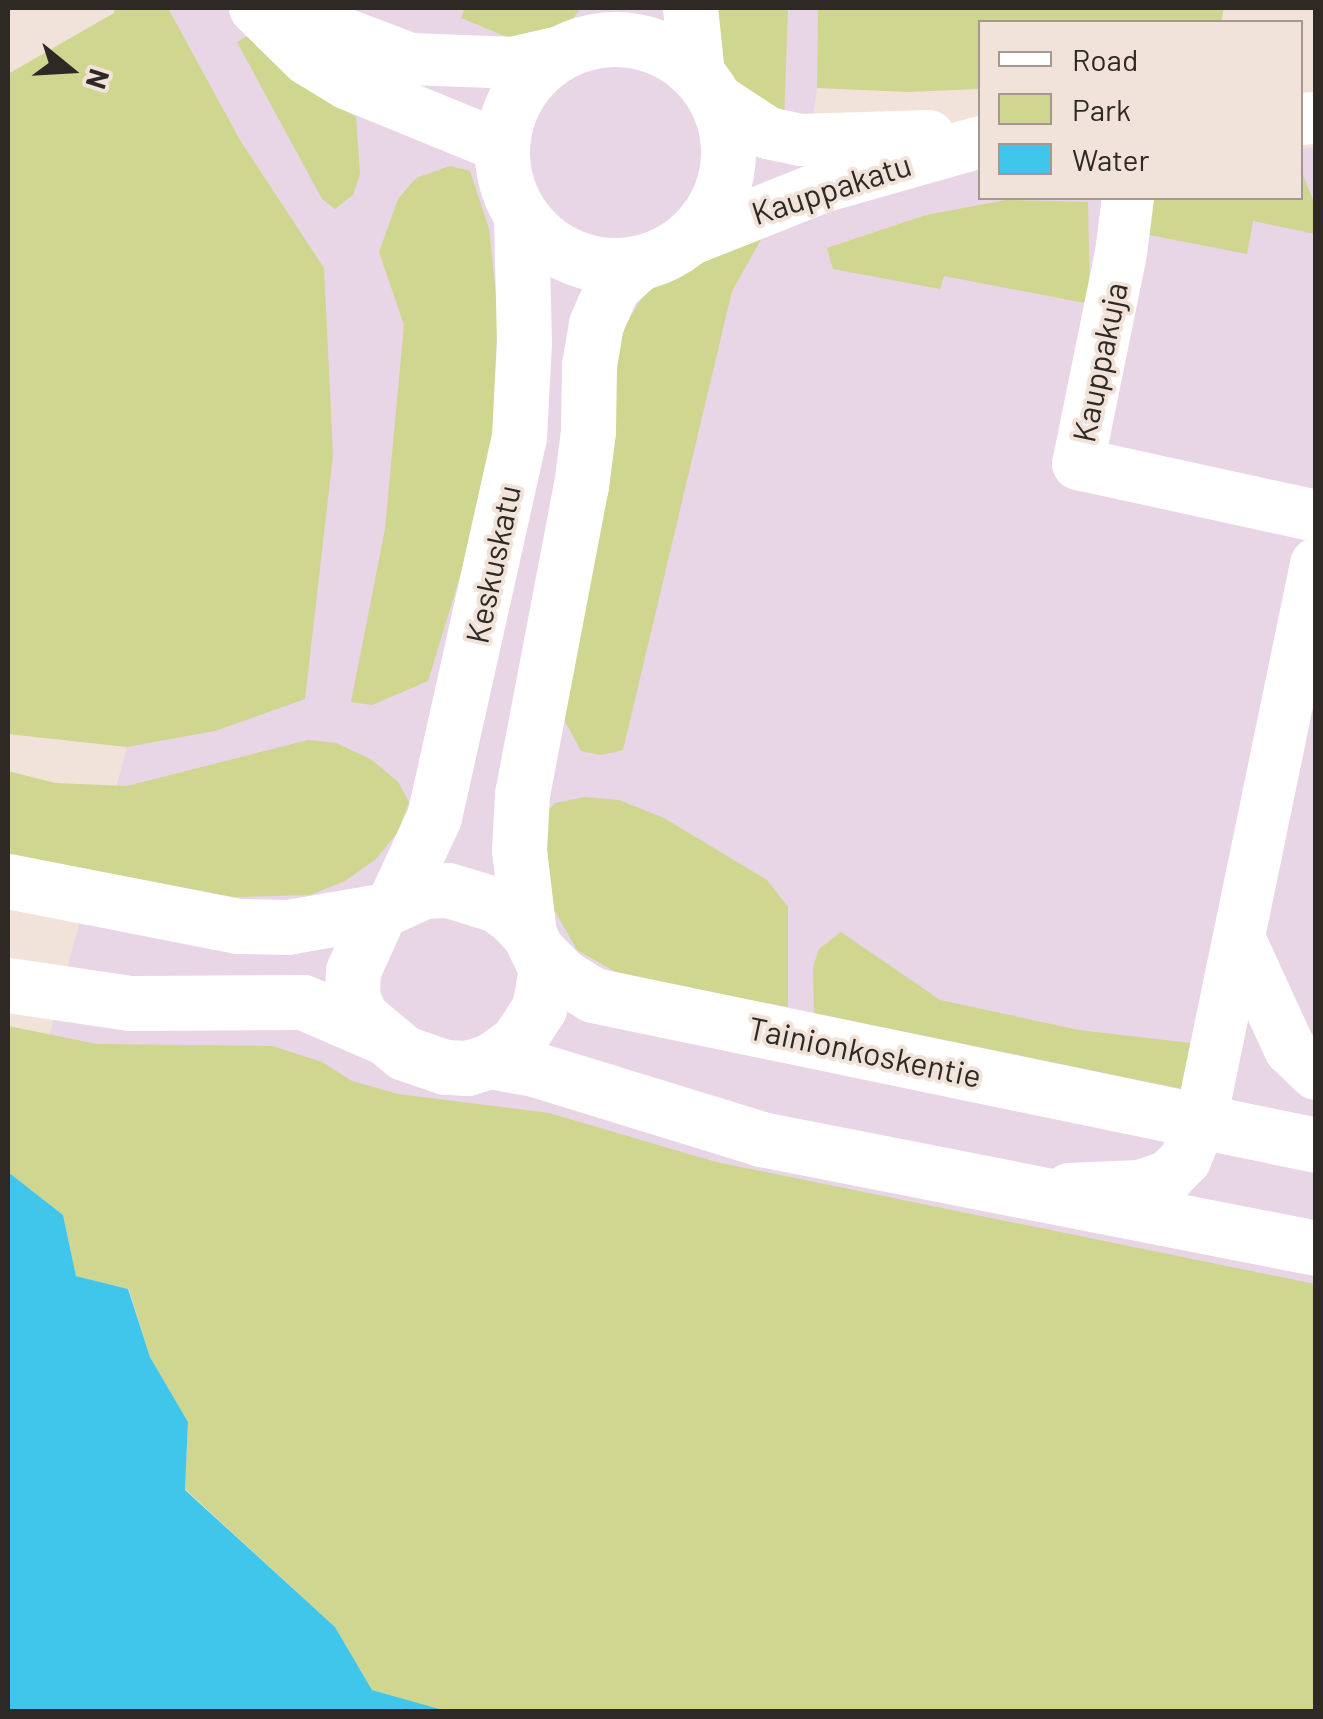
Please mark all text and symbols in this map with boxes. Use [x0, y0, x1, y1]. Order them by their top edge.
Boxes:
north arrow [20, 20, 120, 120]
legend [978, 20, 1303, 200]
text: Road [1072, 41, 1138, 77]
text: N [79, 65, 118, 93]
text: Park [1072, 91, 1131, 127]
text: Water [1072, 141, 1150, 177]
street label: Kauppakatu [746, 144, 916, 232]
street label: Kauppakuja [1063, 279, 1135, 445]
street label: Keskuskatu [457, 481, 527, 647]
street label: Tainionkoskentie [745, 1008, 985, 1094]

